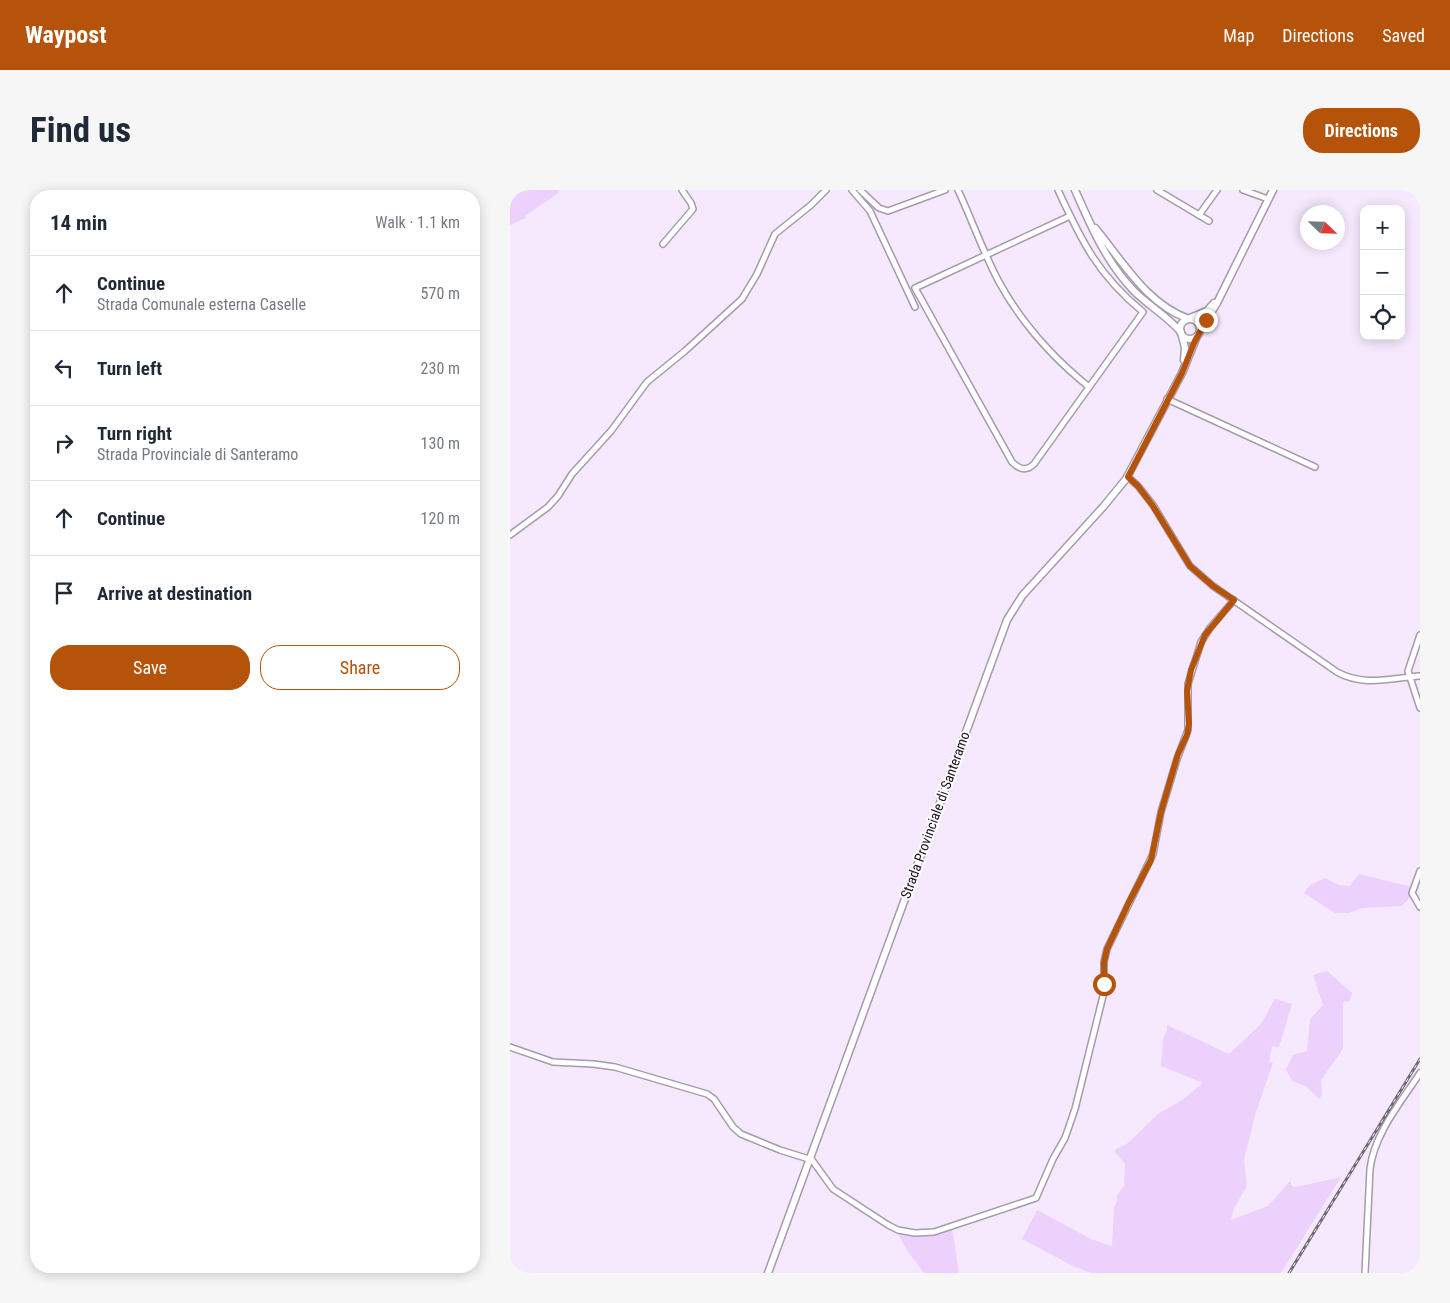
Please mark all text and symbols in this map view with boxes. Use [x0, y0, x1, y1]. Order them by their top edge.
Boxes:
text: Waypost [25, 21, 107, 49]
text: Map [1223, 25, 1254, 46]
text: Directions [1282, 25, 1354, 46]
text: Saved [1382, 25, 1425, 46]
button: Directions [1303, 108, 1420, 153]
text: Find us [30, 110, 131, 151]
north arrow [1300, 205, 1345, 250]
map controls [1360, 205, 1405, 340]
button: + [1360, 205, 1405, 250]
text: 14 min [50, 211, 107, 235]
text: Walk · 1.1 km [375, 213, 460, 232]
button: − [1360, 250, 1405, 295]
text: Continue [97, 272, 165, 295]
icon: ahead [50, 279, 78, 307]
text: 570 m [421, 284, 460, 303]
text: Strada Comunale esterna Caselle [97, 295, 306, 314]
button: locate [1360, 295, 1405, 340]
route end [1195, 309, 1218, 332]
icon: left [50, 354, 78, 382]
text: Turn left [97, 357, 162, 380]
text: 230 m [421, 359, 460, 378]
text: Turn right [97, 422, 172, 445]
icon: right [50, 429, 78, 457]
text: 130 m [421, 434, 460, 453]
text: Strada Provinciale di Santeramo [97, 445, 298, 464]
icon: ahead [50, 504, 78, 532]
text: Continue [97, 507, 165, 530]
text: 120 m [421, 509, 460, 528]
icon: arrive [50, 579, 78, 607]
text: Arrive at destination [97, 582, 252, 605]
button: Save [50, 645, 250, 690]
button: Share [260, 645, 460, 690]
street label: Strada Provinciale di Santeramo [897, 729, 973, 901]
route start [1093, 973, 1116, 996]

